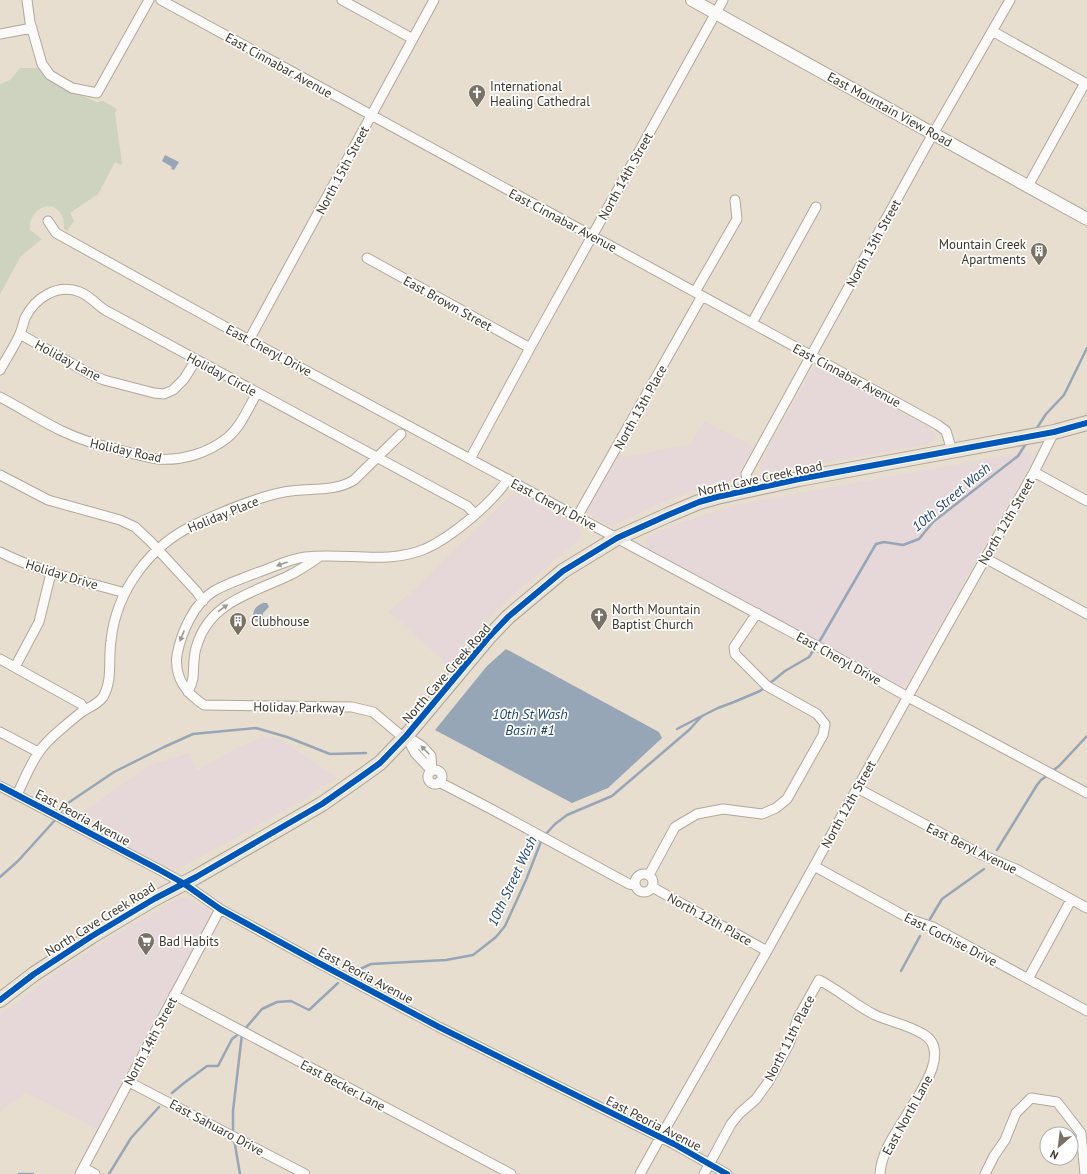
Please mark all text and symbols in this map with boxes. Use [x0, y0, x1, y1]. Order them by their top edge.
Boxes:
street label: East Cinnabar Avenue [222, 29, 335, 102]
street label: East Mountain View Road [824, 68, 955, 151]
place label: International Healing Cathedral [490, 78, 590, 110]
church icon: International Healing Cathedral [467, 83, 487, 108]
street label: North 15th Street [312, 123, 373, 217]
street label: North 14th Street [594, 129, 657, 223]
street label: East Cinnabar Avenue [506, 185, 620, 256]
street label: North 13th Street [842, 196, 905, 290]
place label: Mountain Creek Apartments [939, 236, 1027, 268]
building icon: Mountain Creek Apartments [1029, 241, 1049, 266]
street label: East Brown Street [400, 272, 496, 335]
street label: East Cheryl Drive [223, 321, 315, 380]
street label: Holiday Lane [32, 336, 104, 385]
street label: East Cinnabar Avenue [790, 340, 904, 411]
street label: Holiday Circle [184, 349, 260, 400]
street label: North 13th Place [610, 362, 671, 453]
street label: Holiday Road [88, 435, 163, 466]
street label: North Cave Creek Road [696, 457, 824, 500]
water label: 10th Street Wash [908, 459, 994, 535]
street label: North 12th Street [975, 474, 1039, 568]
street label: East Cheryl Drive [508, 475, 600, 534]
street label: Holiday Place [185, 493, 261, 536]
street label: Holiday Drive [24, 555, 100, 594]
one-way arrow [276, 561, 288, 567]
place label: North Mountain Baptist Church [612, 601, 700, 633]
one-way arrow [218, 604, 228, 612]
church icon: North Mountain Baptist Church [589, 606, 609, 631]
building icon: Clubhouse [228, 611, 248, 636]
place label: Clubhouse [251, 613, 309, 630]
street label: North Cave Creek Road [398, 620, 494, 727]
street label: East Cheryl Drive [793, 628, 884, 689]
one-way arrow [179, 631, 185, 642]
street label: Holiday Parkway [253, 698, 345, 717]
water label: 10th St Wash Basin #1 [492, 705, 568, 739]
one-way arrow [420, 745, 430, 755]
street label: North 12th Street [817, 757, 880, 851]
street label: East Peoria Avenue [32, 785, 133, 850]
street label: East Beryl Avenue [924, 819, 1020, 878]
water label: 10th Street Wash [483, 833, 541, 929]
street label: North Cave Creek Road [42, 879, 159, 960]
street label: North 12th Place [664, 889, 755, 950]
street label: East Cochise Drive [902, 909, 1000, 970]
supermarket icon: Bad Habits [136, 931, 156, 956]
place label: Bad Habits [159, 933, 219, 950]
street label: East Peoria Avenue [315, 943, 416, 1008]
street label: North 11th Place [760, 992, 818, 1084]
street label: North 14th Street [120, 994, 181, 1088]
street label: East Becker Lane [297, 1056, 388, 1115]
street label: East North Lane [878, 1072, 936, 1158]
street label: East Peoria Avenue [603, 1092, 704, 1155]
street label: East Sahuaro Drive [167, 1095, 267, 1160]
north arrow [1039, 1126, 1079, 1166]
text: N [1048, 1147, 1061, 1163]

